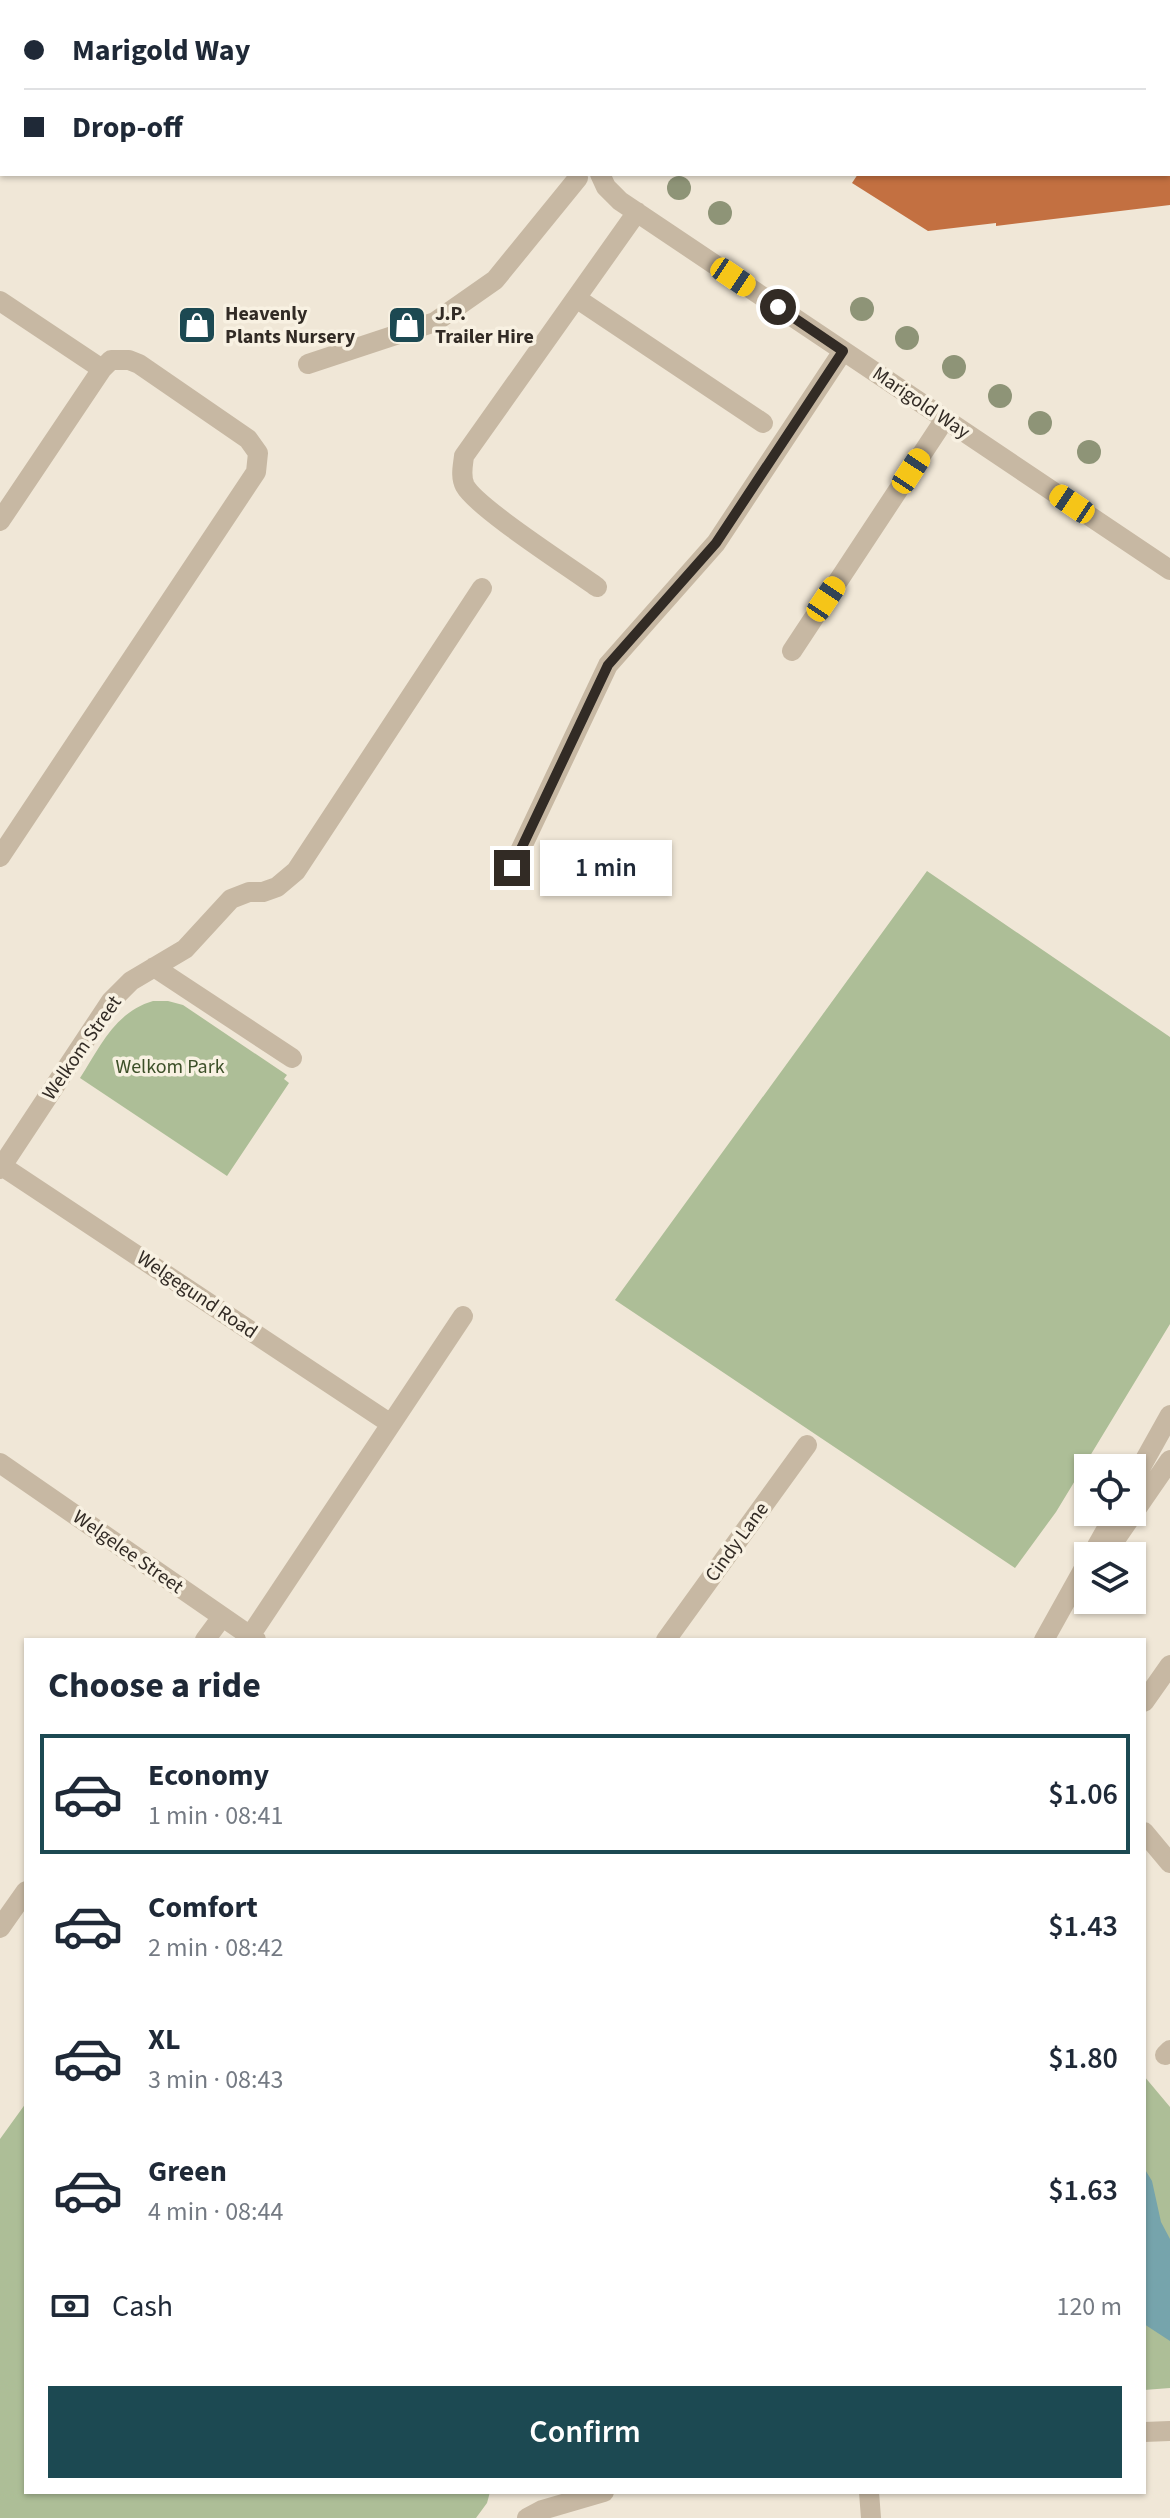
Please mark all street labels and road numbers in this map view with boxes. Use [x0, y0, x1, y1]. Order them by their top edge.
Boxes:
street label: Marigold Way [867, 360, 976, 446]
street label: Welkom Street [36, 990, 129, 1106]
street label: Welgegund Road [131, 1244, 263, 1346]
street label: Cindy Lane [699, 1496, 776, 1588]
street label: Welgelee Street [67, 1503, 189, 1601]

